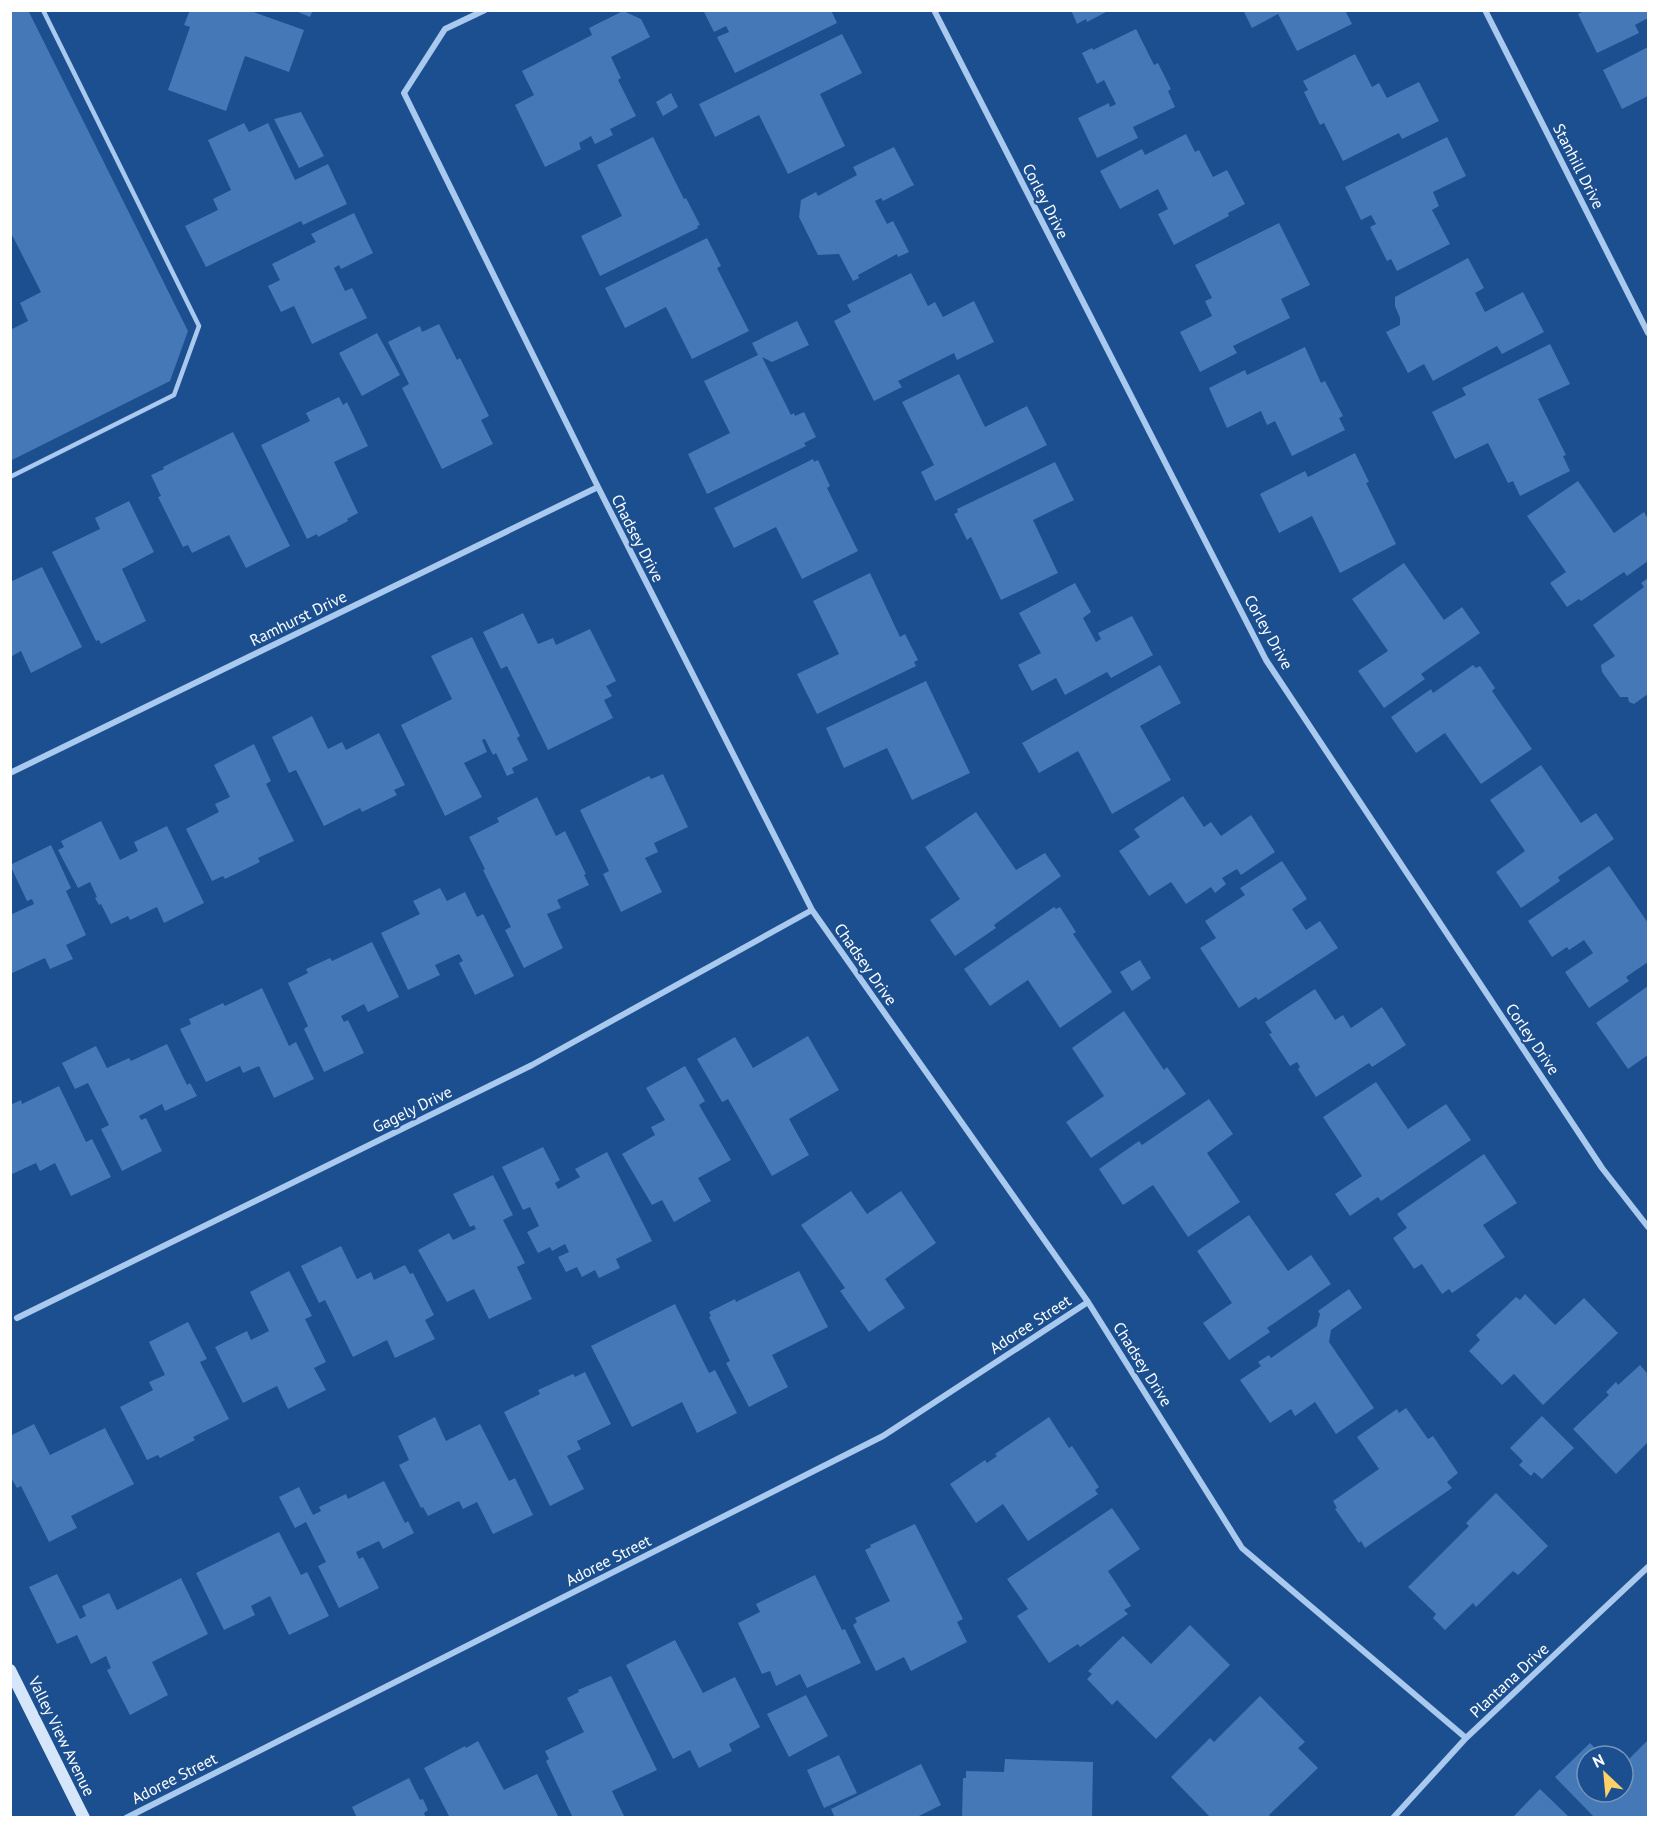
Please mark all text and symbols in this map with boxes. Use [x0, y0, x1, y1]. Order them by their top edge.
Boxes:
street label: Stanhill Drive [1549, 120, 1609, 212]
street label: Corley Drive [1018, 160, 1074, 242]
street label: Chadsey Drive [607, 491, 669, 585]
street label: Ramhurst Drive [246, 586, 350, 650]
street label: Corley Drive [1240, 591, 1298, 673]
street label: Chadsey Drive [830, 919, 902, 1009]
street label: Corley Drive [1502, 999, 1564, 1079]
street label: Gagely Drive [369, 1081, 455, 1137]
street label: Adoree Street [985, 1290, 1075, 1358]
street label: Chadsey Drive [1109, 1318, 1177, 1410]
street label: Adoree Street [562, 1530, 655, 1590]
street label: Plantana Drive [1465, 1638, 1553, 1722]
street label: Valley View Avenue [24, 1672, 100, 1799]
north arrow [1575, 1744, 1635, 1804]
street label: Adoree Street [128, 1748, 221, 1808]
text: N [1589, 1749, 1608, 1772]

